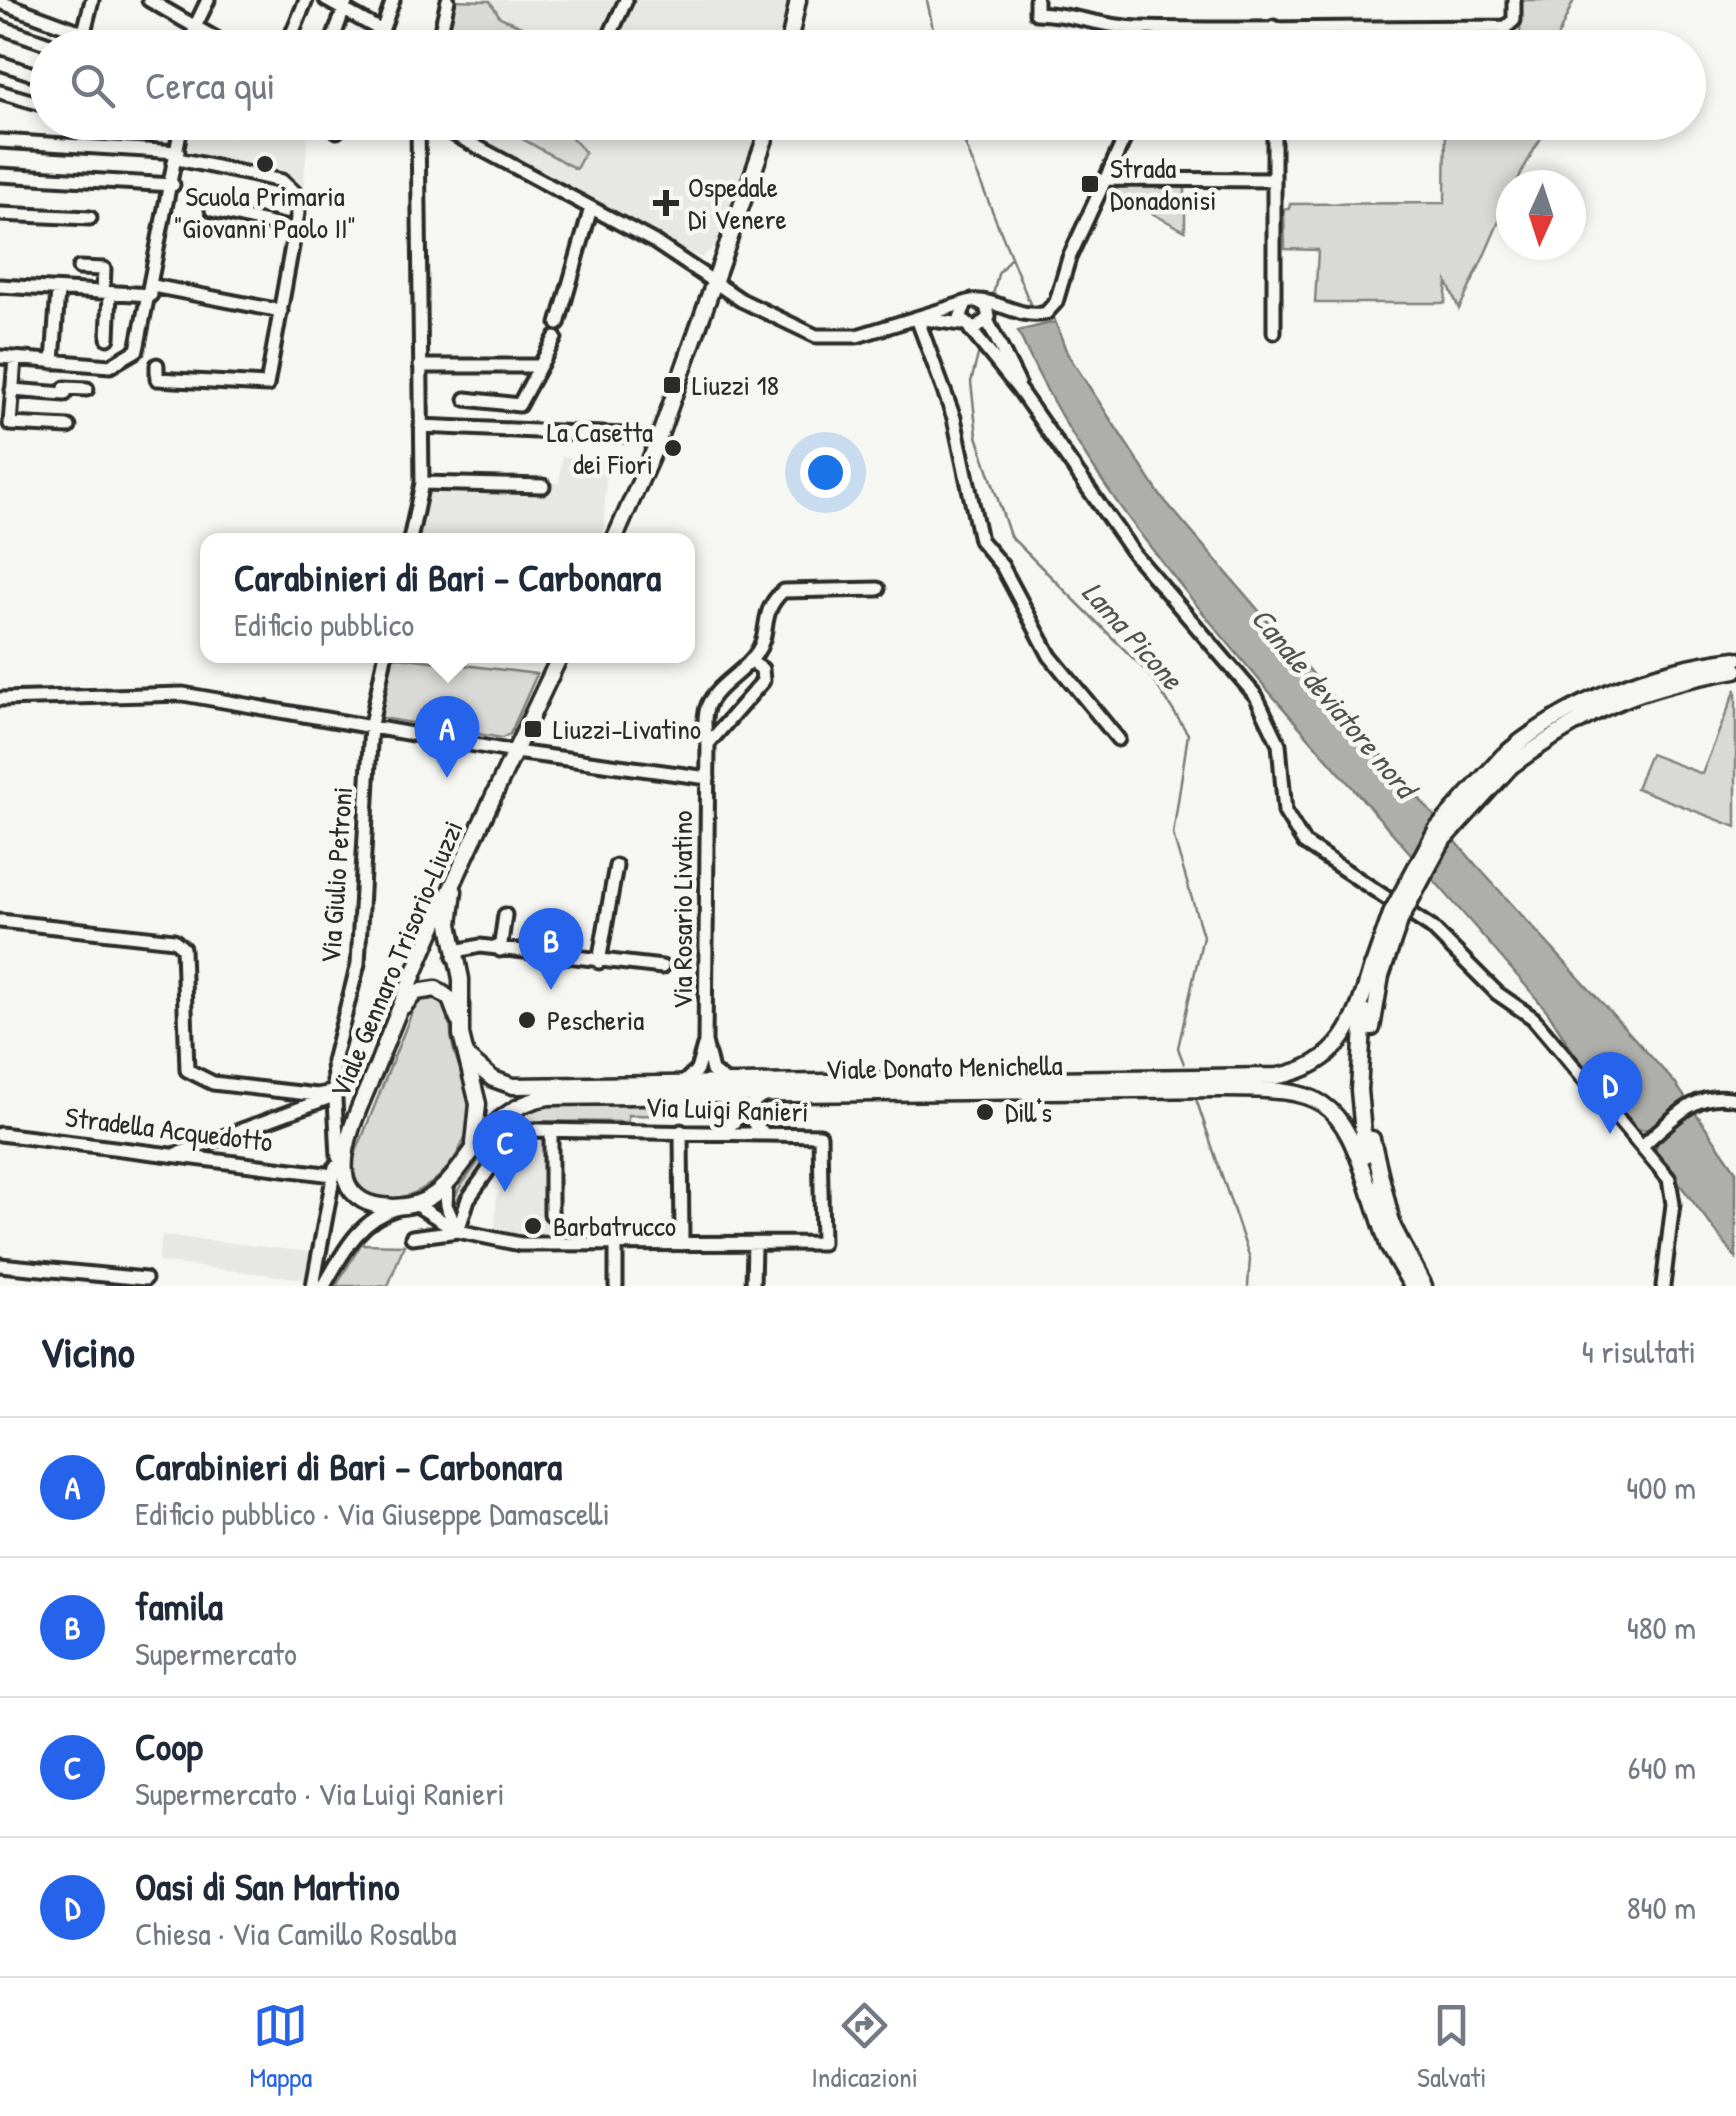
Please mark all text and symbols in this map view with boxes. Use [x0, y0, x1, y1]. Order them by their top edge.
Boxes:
search box [30, 30, 1706, 140]
icon: search [65, 58, 120, 113]
text: Cerca qui [145, 59, 275, 111]
place label: Strada Donadonisi [1110, 149, 1216, 219]
marker: Scuola Primaria "Giovanni Paolo II" [254, 153, 276, 175]
place label: Ospedale Di Venere [688, 168, 787, 238]
north arrow [1496, 170, 1586, 260]
marker: Strada Donadonisi [1079, 173, 1101, 195]
place label: Scuola Primaria "Giovanni Paolo II" [174, 177, 356, 247]
marker: Ospedale Di Venere [653, 190, 679, 216]
place label: Liuzzi 18 [692, 366, 779, 404]
marker: Liuzzi 18 [661, 374, 683, 396]
place label: La Casetta dei Fiori [547, 413, 653, 483]
marker: La Casetta dei Fiori [662, 437, 684, 459]
your location [800, 447, 851, 498]
popup [200, 533, 695, 663]
text: Carabinieri di Bari - Carbonara [234, 551, 661, 603]
water label: Lama Picone [1074, 572, 1193, 698]
water label: Canale deviatore nord [1243, 599, 1428, 809]
text: Edificio pubblico [234, 603, 414, 646]
pin: A [414, 696, 480, 778]
place label: Liuzzi-Livatino [553, 710, 701, 748]
marker: Liuzzi-Livatino [522, 718, 544, 740]
street label: Via Giulio Petroni [311, 785, 361, 965]
street label: Via Rosario Livatino [663, 811, 701, 1009]
street label: Viale Gennaro Trisorio-Liuzzi [320, 815, 472, 1103]
pin: B [518, 908, 584, 990]
place label: Pescheria [547, 1001, 644, 1039]
marker: Pescheria [516, 1009, 538, 1031]
street label: Viale Donato Menichella [825, 1046, 1063, 1088]
pin: D [1578, 1052, 1642, 1134]
street label: Via Luigi Ranieri [645, 1087, 809, 1131]
place label: Dill's [1005, 1093, 1052, 1131]
street label: Stradella Acquedotto [63, 1097, 275, 1161]
marker: Dill's [974, 1101, 996, 1123]
pin: C [472, 1110, 538, 1192]
place label: Barbatrucco [553, 1207, 676, 1245]
marker: Barbatrucco [522, 1215, 544, 1237]
text: Vicino [40, 1323, 135, 1380]
text: 4 risultati [1582, 1330, 1696, 1373]
text: Carabinieri di Bari - Carbonara [135, 1440, 562, 1492]
text: A [65, 1466, 80, 1509]
text: 400 m [1626, 1466, 1696, 1509]
text: Edificio pubblico · Via Giuseppe Damascelli [135, 1492, 610, 1535]
text: famila [135, 1580, 223, 1632]
text: B [64, 1606, 81, 1649]
text: 480 m [1627, 1606, 1696, 1649]
text: Supermercato [135, 1632, 297, 1675]
text: Coop [135, 1720, 203, 1772]
text: C [64, 1746, 81, 1789]
text: 640 m [1628, 1746, 1696, 1789]
text: Supermercato · Via Luigi Ranieri [135, 1772, 505, 1815]
text: Oasi di San Martino [135, 1860, 399, 1912]
text: D [65, 1886, 80, 1929]
text: 840 m [1627, 1886, 1696, 1929]
text: Chiesa · Via Camillo Rosalba [135, 1912, 457, 1955]
tab: Mappa [250, 1998, 312, 2096]
tab: Indicazioni [811, 1998, 918, 2096]
tab: Salvati [1417, 1998, 1486, 2096]

